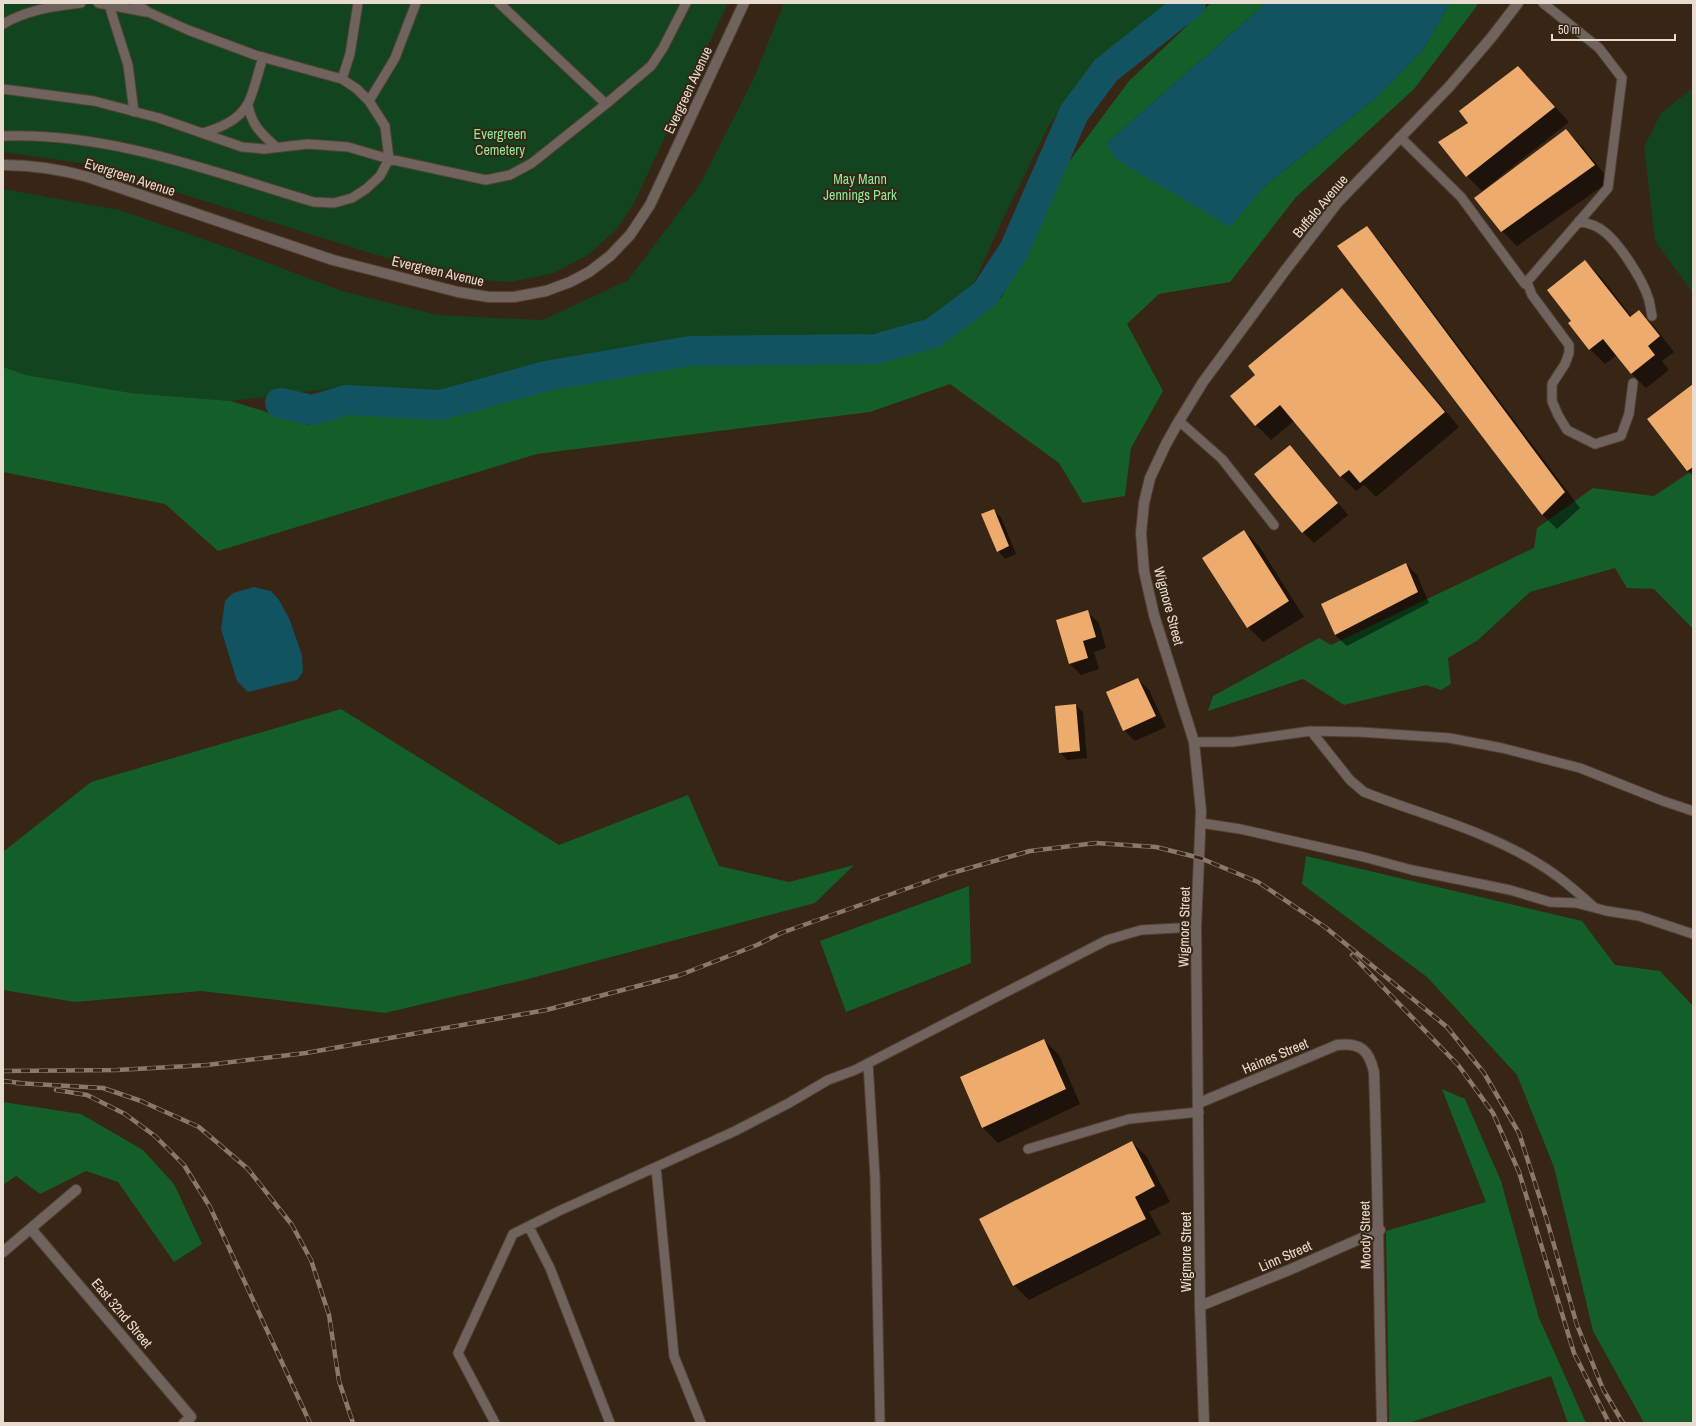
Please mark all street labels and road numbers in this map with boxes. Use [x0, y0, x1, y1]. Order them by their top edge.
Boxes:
street label: Evergreen Avenue [660, 43, 716, 137]
street label: Evergreen Avenue [82, 154, 178, 200]
street label: Buffalo Avenue [1288, 171, 1352, 241]
street label: Evergreen Avenue [390, 252, 486, 290]
street label: Wigmore Street [1150, 565, 1188, 647]
street label: Wigmore Street [1174, 887, 1194, 967]
street label: Haines Street [1239, 1034, 1311, 1078]
street label: Moody Street [1355, 1201, 1375, 1269]
street label: Wigmore Street [1177, 1212, 1195, 1292]
street label: Linn Street [1256, 1236, 1314, 1276]
street label: East 32nd Street [88, 1274, 156, 1352]

